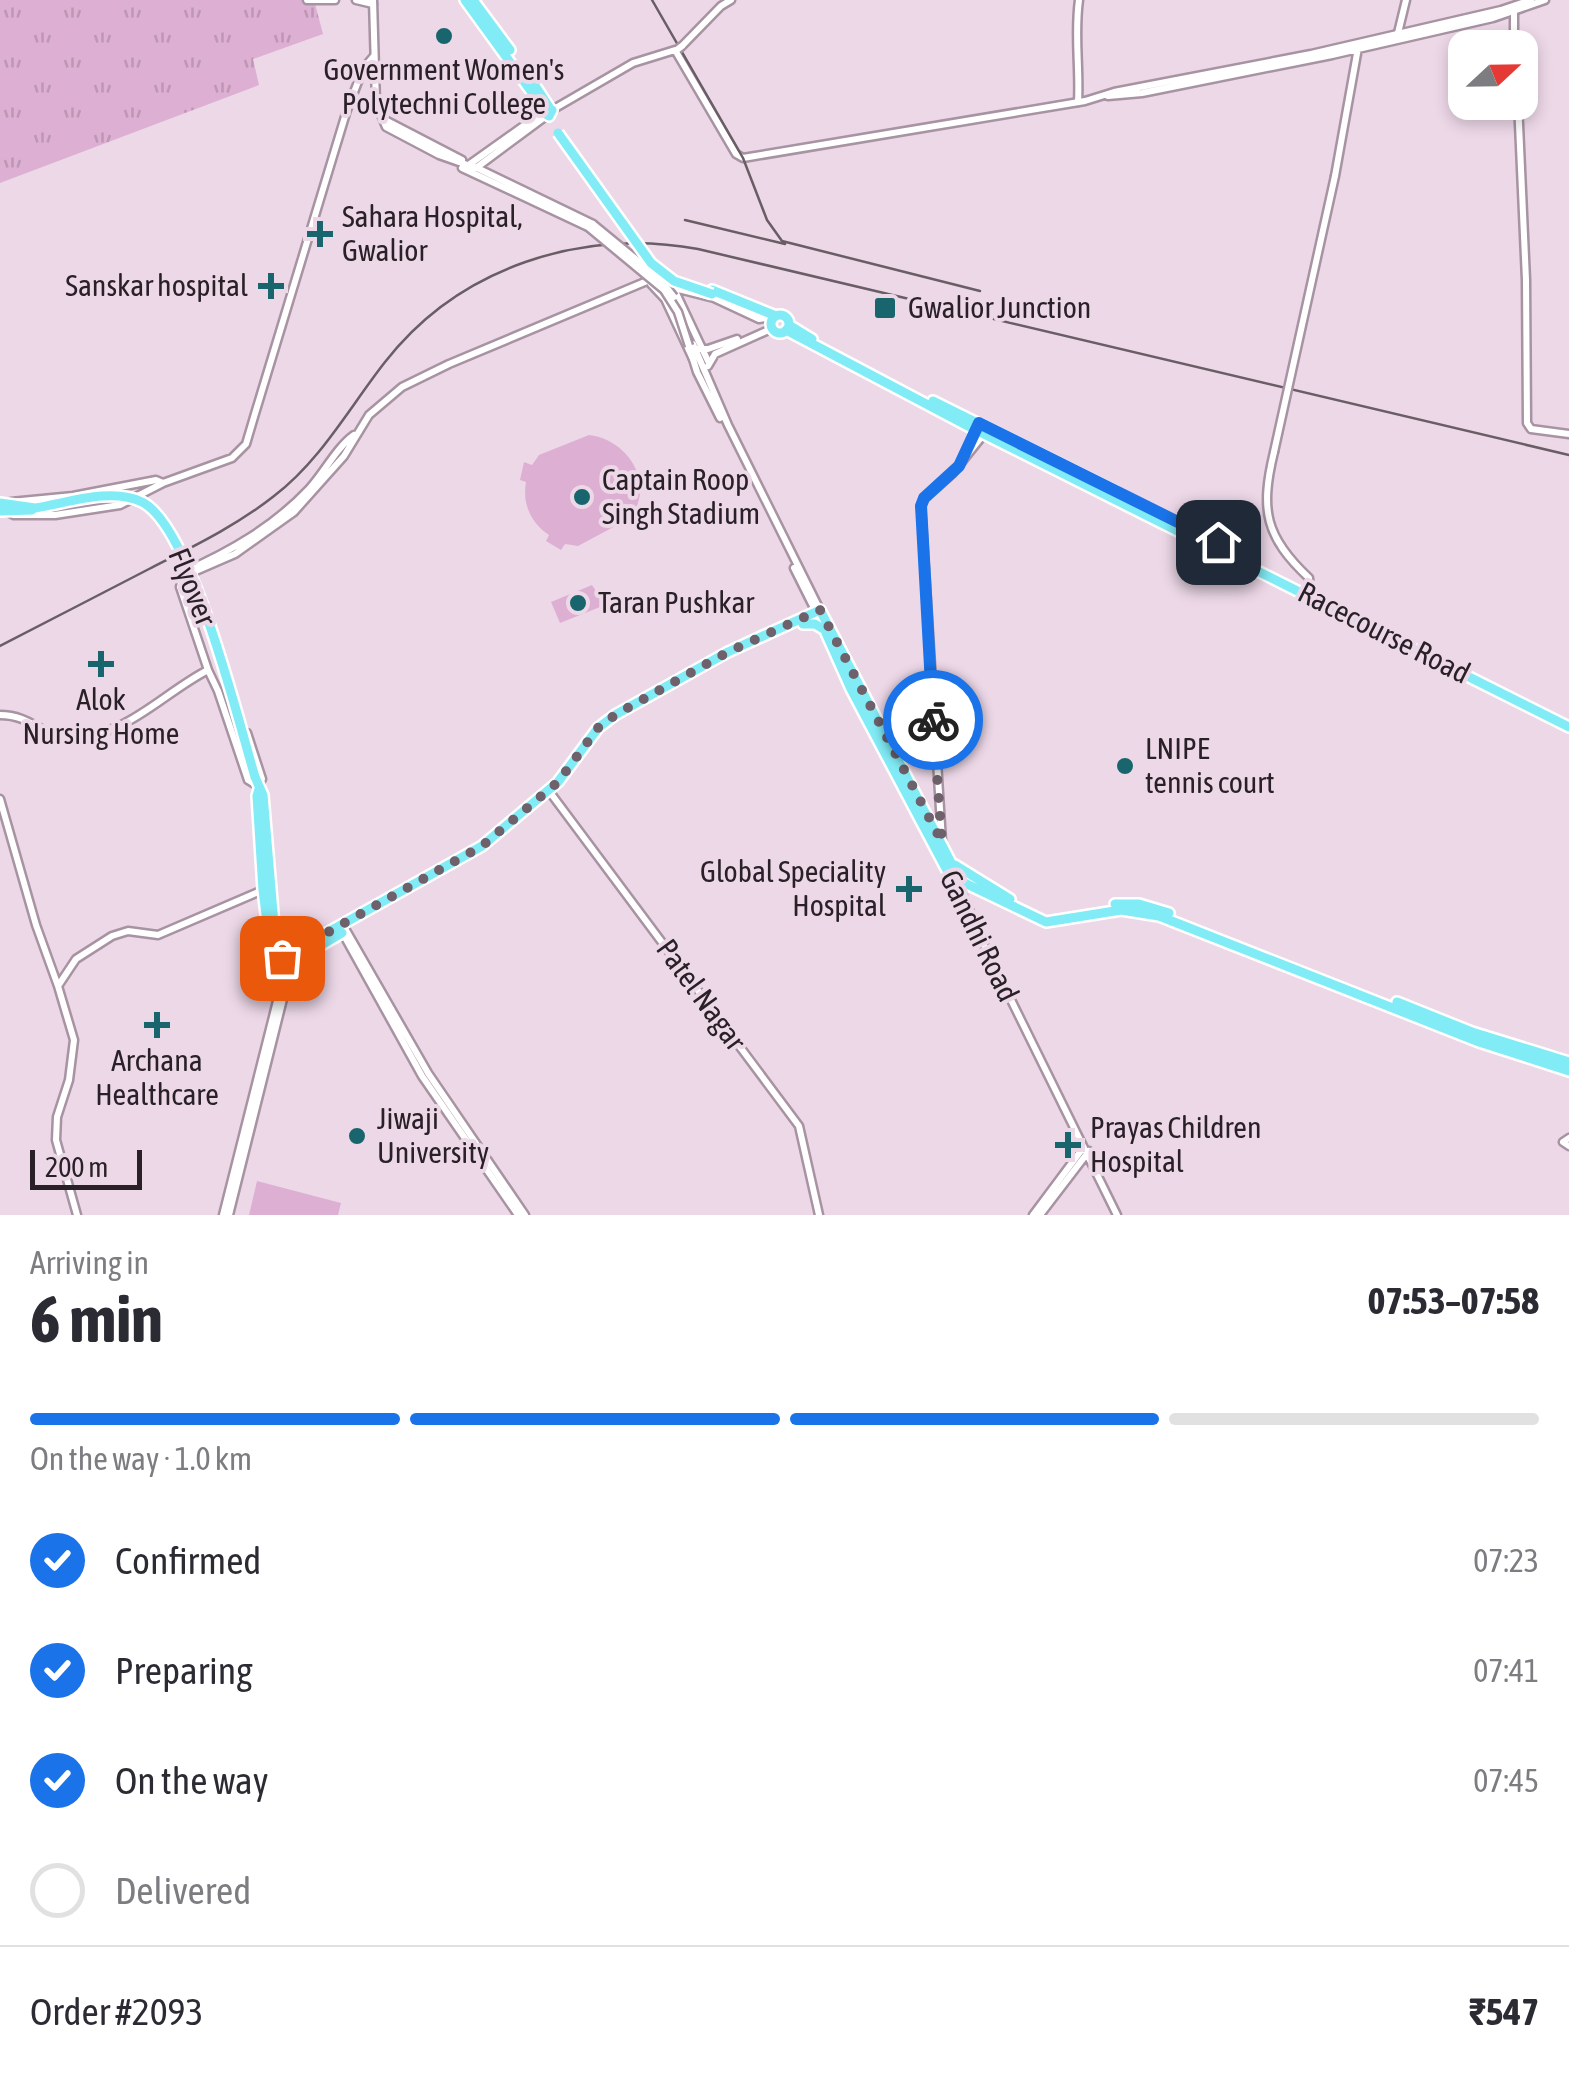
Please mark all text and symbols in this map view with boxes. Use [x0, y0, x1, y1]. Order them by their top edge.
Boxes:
marker: Government Women's Polytechni College [433, 25, 455, 47]
north arrow [1448, 30, 1538, 120]
map controls [1448, 30, 1538, 120]
place label: Government Women's Polytechni College [324, 52, 564, 120]
place label: Sahara Hospital, Gwalior [342, 199, 522, 267]
marker: Sahara Hospital, Gwalior [307, 221, 333, 247]
place label: Sanskar hospital [65, 268, 248, 302]
marker: Sanskar hospital [258, 273, 284, 299]
place label: Gwalior Junction [908, 290, 1091, 324]
marker: Gwalior Junction [872, 295, 898, 321]
place label: Captain Roop Singh Stadium [602, 462, 760, 530]
marker: Captain Roop Singh Stadium [571, 486, 593, 508]
pin [1176, 500, 1261, 585]
icon: home [1191, 515, 1246, 570]
street label: Flyover [162, 543, 224, 631]
street label: Racecourse Road [1293, 574, 1476, 690]
place label: Taran Pushkar [598, 585, 755, 619]
marker: Taran Pushkar [567, 592, 589, 614]
marker: Alok Nursing Home [88, 651, 114, 677]
courier [883, 670, 983, 770]
place label: Alok Nursing Home [23, 682, 179, 750]
icon: bike [906, 693, 961, 748]
place label: LNIPE tennis court [1145, 731, 1275, 799]
marker: LNIPE tennis court [1114, 755, 1136, 777]
place label: Global Speciality Hospital [700, 854, 886, 922]
street label: Gandhi Road [934, 865, 1026, 1007]
marker: Global Speciality Hospital [896, 876, 922, 902]
pin [240, 916, 325, 1001]
icon: bag [255, 931, 310, 986]
street label: Patel Nagar [650, 932, 754, 1057]
marker: Archana Healthcare [144, 1012, 170, 1038]
place label: Archana Healthcare [95, 1043, 219, 1111]
place label: Jiwaji University [377, 1101, 489, 1169]
place label: Prayas Children Hospital [1090, 1110, 1261, 1178]
marker: Jiwaji University [346, 1125, 368, 1147]
marker: Prayas Children Hospital [1055, 1132, 1081, 1158]
scale bar [30, 1145, 142, 1190]
text: 200 m [45, 1151, 108, 1183]
text: Arriving in [30, 1244, 149, 1281]
text: 07:53–07:58 [1367, 1279, 1539, 1322]
text: 6 min [30, 1281, 163, 1356]
text: On the way · 1.0 km [30, 1440, 252, 1477]
icon: check [30, 1533, 85, 1588]
text: Confirmed [115, 1539, 261, 1582]
text: 07:23 [1473, 1542, 1539, 1579]
icon: check [30, 1643, 85, 1698]
text: Preparing [115, 1649, 253, 1692]
text: 07:41 [1473, 1652, 1539, 1689]
icon: check [30, 1753, 85, 1808]
text: On the way [115, 1759, 268, 1802]
text: 07:45 [1473, 1762, 1539, 1799]
text: Delivered [115, 1869, 251, 1912]
text: Order #2093 [30, 1990, 203, 2033]
text: ₹547 [1469, 1990, 1539, 2033]

